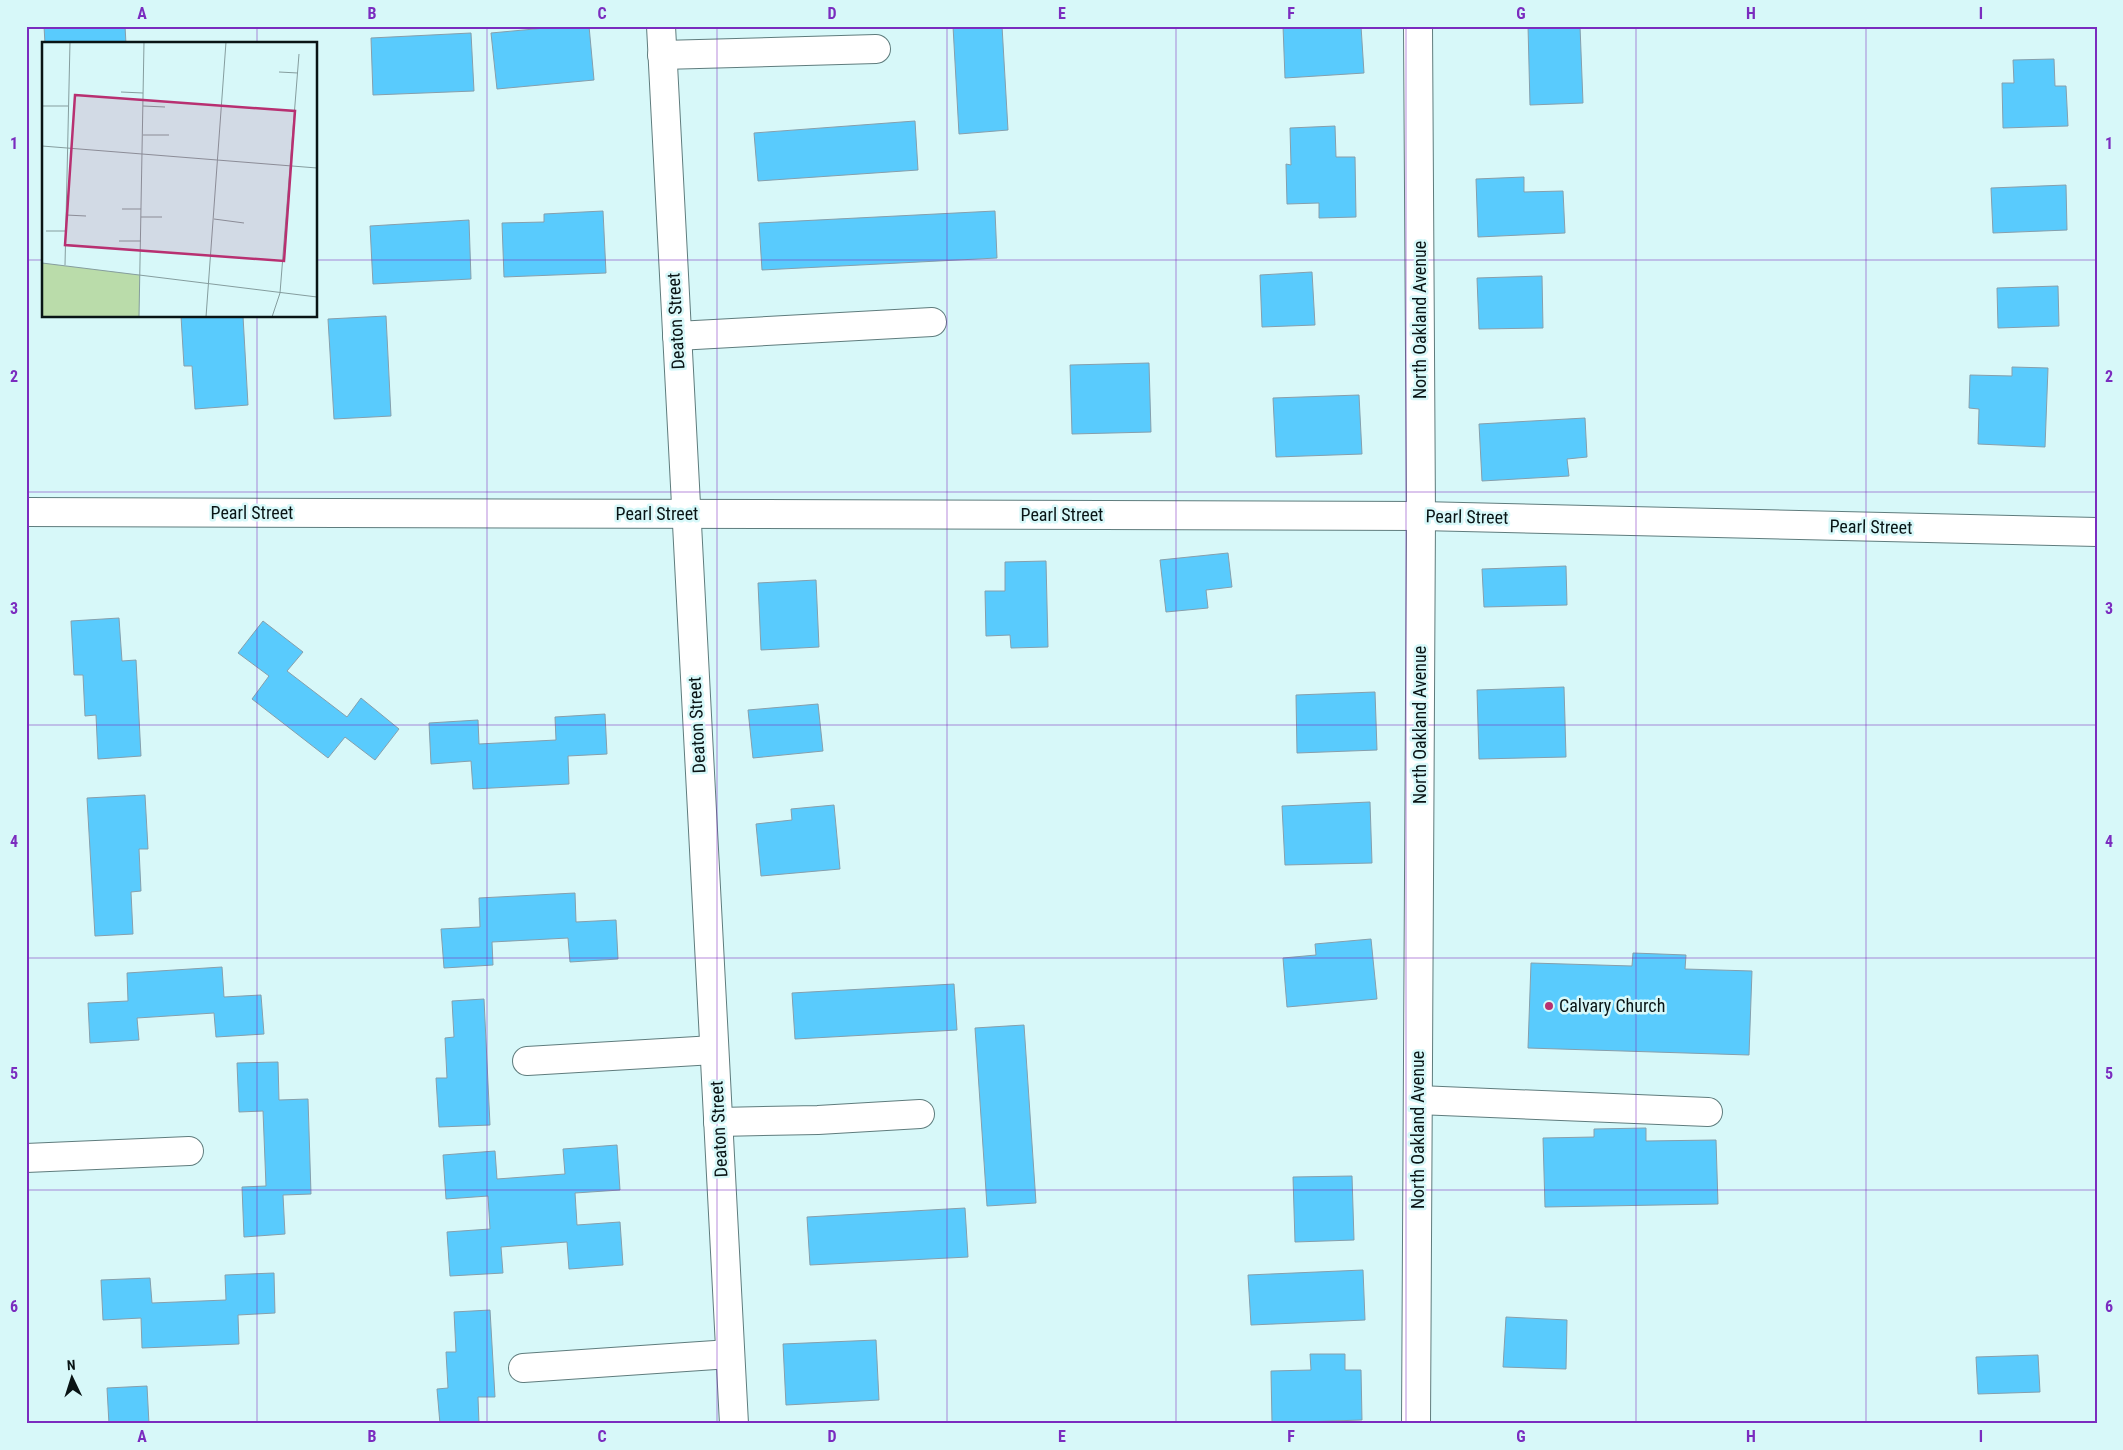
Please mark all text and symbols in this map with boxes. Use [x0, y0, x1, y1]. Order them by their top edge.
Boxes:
text: A [137, 4, 147, 23]
text: B [368, 4, 377, 23]
text: C [597, 4, 607, 23]
text: D [827, 4, 837, 23]
text: E [1058, 4, 1066, 23]
text: F [1287, 4, 1295, 23]
text: G [1516, 4, 1526, 23]
text: H [1746, 4, 1756, 23]
text: I [1979, 4, 1983, 23]
inset map [42, 42, 318, 318]
text: 1 [10, 134, 18, 153]
text: 1 [2105, 134, 2113, 153]
street label: North Oakland Avenue [1409, 241, 1430, 399]
street label: Deaton Street [662, 272, 689, 370]
text: 2 [10, 367, 18, 386]
text: 2 [2105, 367, 2113, 386]
street label: Pearl Street [211, 502, 293, 523]
street label: Pearl Street [616, 503, 698, 524]
street label: Pearl Street [1021, 504, 1103, 525]
street label: Pearl Street [1425, 505, 1509, 528]
street label: Pearl Street [1829, 515, 1913, 538]
text: 3 [10, 599, 18, 618]
text: 3 [2105, 599, 2113, 618]
street label: North Oakland Avenue [1409, 646, 1430, 804]
street label: Deaton Street [683, 676, 710, 774]
text: 4 [10, 832, 18, 851]
text: 4 [2105, 832, 2113, 851]
place label: Calvary Church [1559, 995, 1665, 1016]
marker: Calvary Church [1543, 1000, 1555, 1012]
street label: North Oakland Avenue [1407, 1051, 1428, 1209]
text: 5 [10, 1064, 18, 1083]
text: 5 [2105, 1064, 2113, 1083]
street label: Deaton Street [705, 1080, 732, 1178]
text: 6 [10, 1297, 18, 1316]
text: 6 [2105, 1297, 2113, 1316]
north arrow [48, 1352, 98, 1402]
text: N [66, 1357, 76, 1373]
text: A [137, 1427, 147, 1446]
text: B [368, 1427, 377, 1446]
text: C [597, 1427, 607, 1446]
text: D [827, 1427, 837, 1446]
text: E [1058, 1427, 1066, 1446]
text: F [1287, 1427, 1295, 1446]
text: G [1516, 1427, 1526, 1446]
text: H [1746, 1427, 1756, 1446]
text: I [1979, 1427, 1983, 1446]

